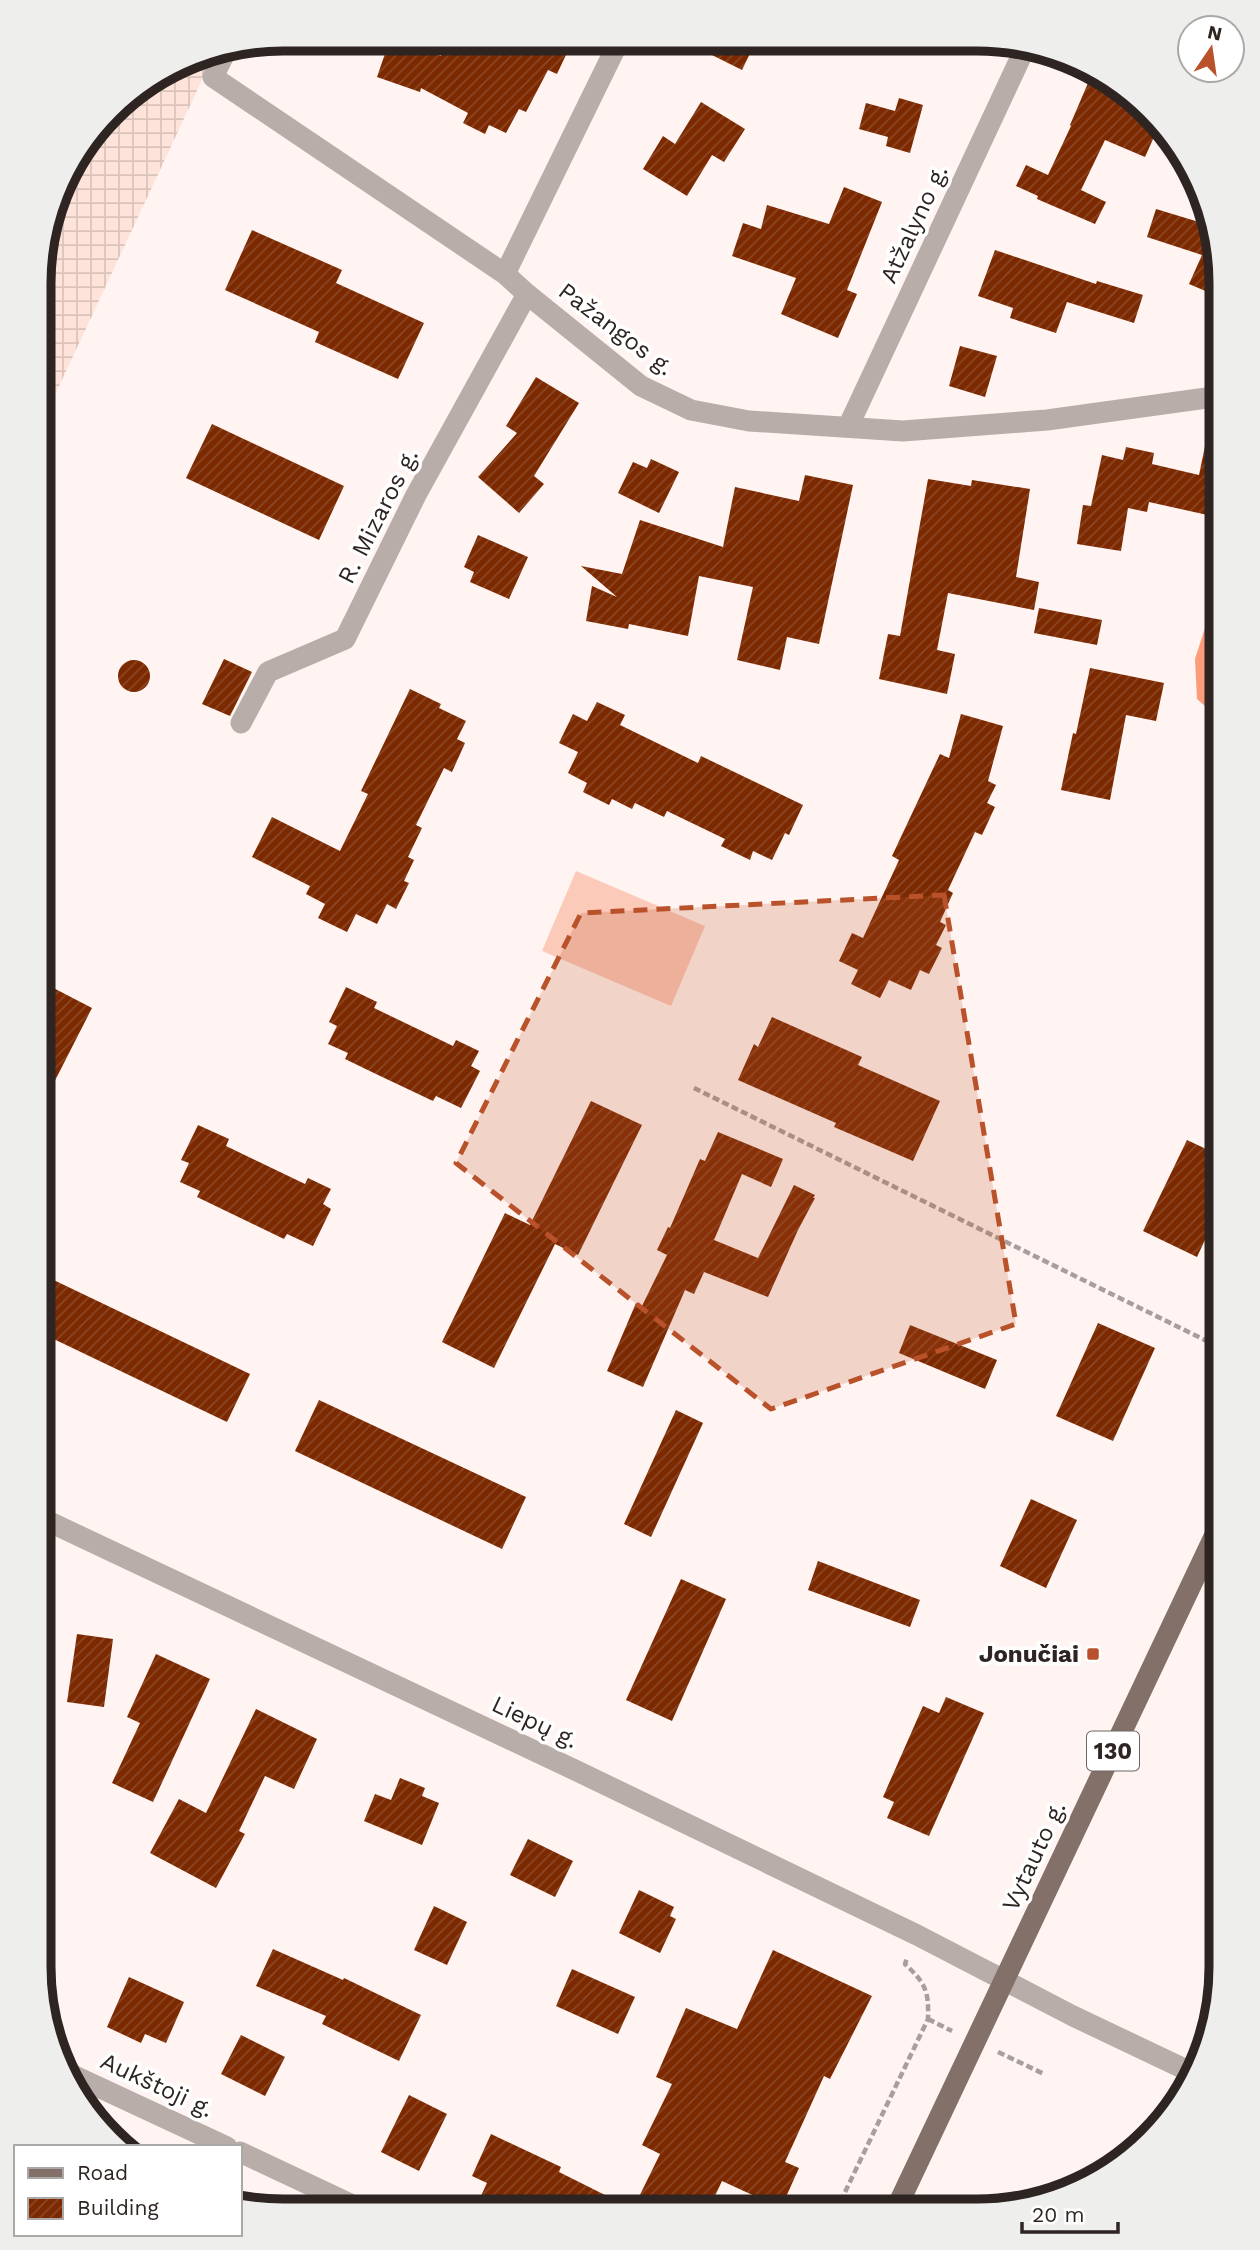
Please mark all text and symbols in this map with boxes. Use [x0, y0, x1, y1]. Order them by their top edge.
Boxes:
north arrow [1176, 14, 1246, 84]
text: N [1205, 20, 1224, 46]
street label: Atžalyno g. [874, 160, 954, 288]
street label: Pažangos g. [553, 277, 679, 381]
street label: R. Mizaros g. [332, 444, 424, 588]
place label: Jonučiai [979, 1640, 1079, 1668]
marker: Jonučiai [1085, 1646, 1101, 1662]
street label: Liepų g. [487, 1690, 583, 1754]
road number: 130 [1087, 1732, 1139, 1770]
street label: Vytauto g. [996, 1797, 1072, 1915]
street label: Aukštoji g. [96, 2047, 218, 2123]
legend [14, 2145, 242, 2236]
text: Road [77, 2160, 128, 2185]
scale bar [1022, 2190, 1118, 2234]
text: Building [77, 2195, 159, 2220]
text: 20 m [1032, 2202, 1084, 2227]

